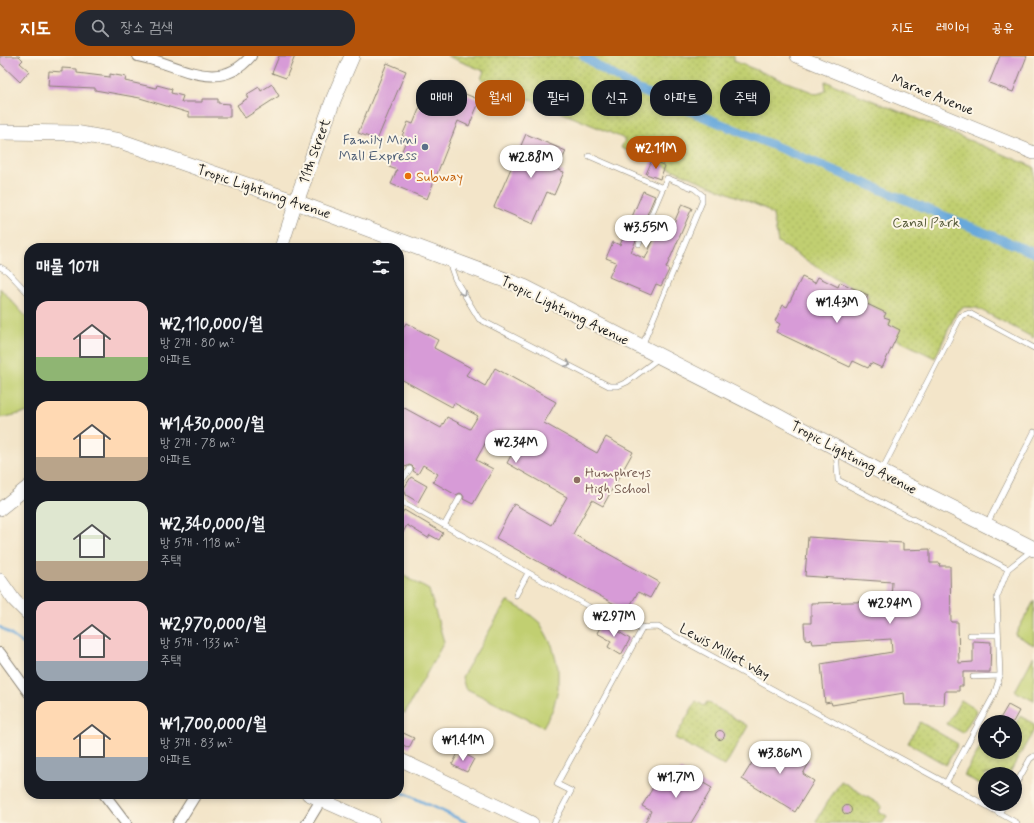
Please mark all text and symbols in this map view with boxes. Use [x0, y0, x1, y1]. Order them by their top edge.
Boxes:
search box [75, 10, 355, 46]
text: 지도 [20, 16, 51, 41]
icon: search [89, 17, 111, 39]
text: 장소 검색 [121, 18, 173, 38]
text: 지도 [891, 19, 914, 37]
text: 레이어 [936, 19, 969, 37]
text: 공유 [991, 19, 1014, 37]
street label: Marne Avenue [889, 70, 977, 120]
chip: 매매 [416, 80, 467, 116]
chip: 월세 [475, 80, 525, 116]
chip: 필터 [533, 80, 584, 116]
chip: 신규 [592, 80, 642, 116]
chip: 아파트 [650, 80, 712, 116]
chip: 주택 [720, 80, 770, 116]
street label: 11th Street [295, 116, 335, 186]
place label: Family Mini Mall Express [339, 131, 417, 165]
pin: ₩2.11M [623, 136, 689, 170]
text: ₩2.11M [635, 140, 677, 157]
marker: Family Mini Mall Express [420, 142, 430, 152]
pin: ₩2.88M [498, 145, 564, 179]
text: ₩2.88M [509, 149, 553, 166]
street label: Tropic Lightning Avenue [194, 161, 333, 224]
place label: Subway [416, 168, 463, 186]
marker: Subway [403, 171, 413, 181]
park label: Canal Park [892, 214, 960, 232]
pin: ₩3.55M [613, 215, 679, 249]
text: ₩3.55M [624, 219, 668, 236]
text: 매물 10개 [36, 256, 99, 278]
icon: filters [370, 256, 392, 278]
street label: Tropic Lightning Avenue [497, 272, 632, 351]
one-way arrow [459, 289, 466, 296]
pin: ₩1.43M [804, 290, 870, 324]
text: ₩1.43M [816, 294, 858, 311]
text: ₩2,110,000/월 [160, 313, 263, 335]
icon: home [68, 317, 116, 365]
text: 방 2개 · 80 m² [160, 335, 235, 352]
text: 아파트 [160, 352, 191, 369]
one-way arrow [564, 359, 571, 367]
text: ₩1,430,000/월 [160, 413, 264, 435]
icon: home [68, 417, 116, 465]
street label: Tropic Lightning Avenue [787, 417, 920, 500]
pin: ₩2.34M [483, 430, 549, 464]
text: ₩2.34M [494, 434, 538, 451]
text: 방 2개 · 78 m² [160, 435, 236, 452]
text: 아파트 [160, 452, 191, 469]
place label: Humphreys High School [585, 464, 651, 500]
marker: Humphreys High School [572, 475, 582, 485]
text: ₩2,340,000/월 [160, 513, 265, 535]
icon: home [68, 517, 116, 565]
text: 방 5개 · 118 m² [160, 535, 241, 552]
text: 주택 [160, 552, 181, 569]
pin: ₩2.94M [857, 591, 923, 625]
text: ₩2.94M [868, 595, 912, 612]
pin: ₩2.97M [581, 604, 647, 638]
text: ₩2.97M [592, 608, 636, 625]
text: ₩2,970,000/월 [160, 613, 266, 635]
icon: home [68, 617, 116, 665]
street label: Lewis Millet Way [676, 620, 773, 684]
text: 방 5개 · 133 m² [160, 635, 239, 652]
text: 주택 [160, 652, 181, 669]
text: ₩1,700,000/월 [160, 713, 267, 735]
map controls [978, 715, 1022, 811]
button: locate [978, 715, 1022, 759]
icon: home [68, 717, 116, 765]
pin: ₩1.41M [430, 728, 496, 762]
text: ₩1.41M [442, 732, 484, 749]
text: 방 3개 · 83 m² [160, 735, 233, 752]
pin: ₩3.86M [747, 741, 813, 775]
text: ₩3.86M [758, 745, 802, 762]
text: 아파트 [160, 752, 191, 769]
pin: ₩1.7M [648, 765, 704, 799]
button: layers [978, 767, 1022, 811]
text: ₩1.7M [657, 769, 695, 786]

